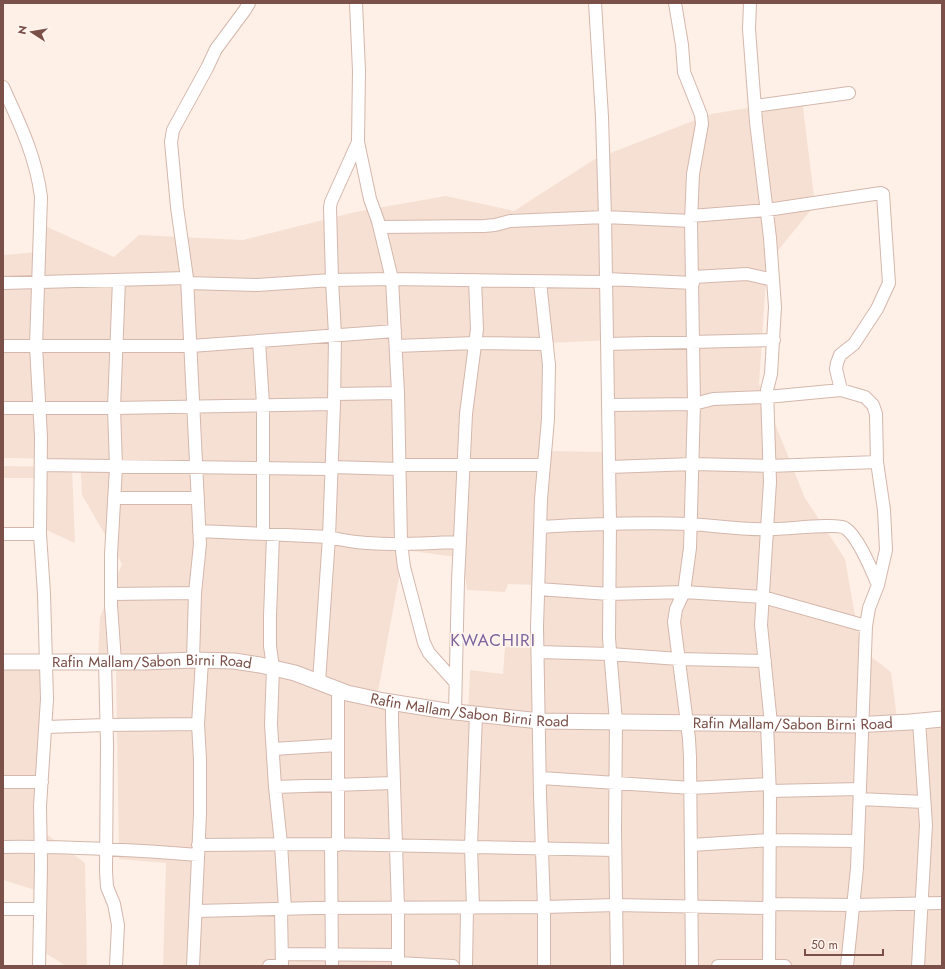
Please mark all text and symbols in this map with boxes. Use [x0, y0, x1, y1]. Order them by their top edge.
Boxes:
north arrow [12, 12, 52, 52]
text: N [13, 24, 31, 36]
district label: KWACHIRI [450, 628, 536, 652]
street label: Rafin Mallam/Sabon Birni Road [52, 649, 253, 675]
street label: Rafin Mallam/Sabon Birni Road [368, 687, 569, 732]
street label: Rafin Mallam/Sabon Birni Road [693, 712, 893, 736]
scale bar [805, 931, 883, 957]
text: 50 m [811, 936, 838, 954]

